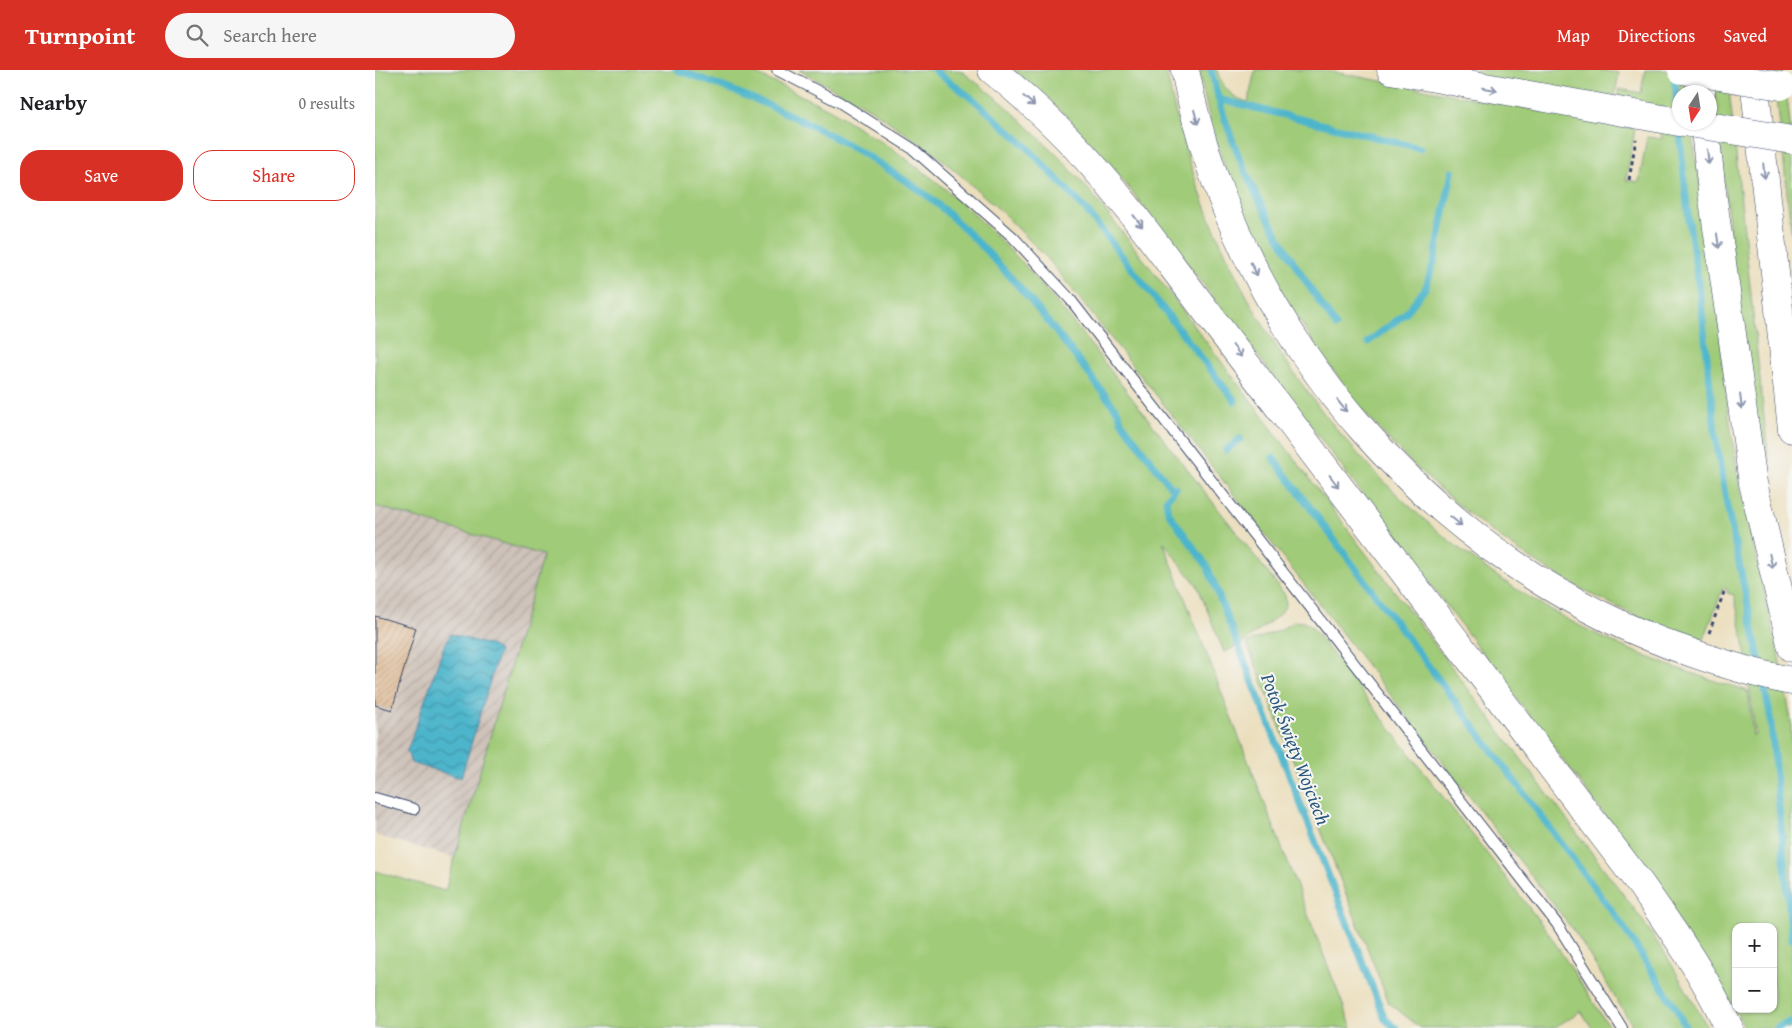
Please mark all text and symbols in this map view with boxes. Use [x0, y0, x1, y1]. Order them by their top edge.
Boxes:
search box [165, 13, 515, 58]
text: Turnpoint [25, 18, 135, 53]
icon: search [183, 21, 211, 49]
text: Search here [223, 21, 317, 49]
text: Map [1557, 22, 1590, 49]
text: Directions [1618, 22, 1695, 49]
text: Saved [1723, 22, 1767, 49]
one-way arrow [1482, 84, 1498, 94]
north arrow [1672, 85, 1717, 130]
text: Nearby [20, 87, 87, 118]
text: 0 results [298, 91, 355, 115]
one-way arrow [1023, 95, 1036, 107]
one-way arrow [1192, 109, 1201, 125]
one-way arrow [1703, 149, 1713, 165]
button: Save [20, 150, 183, 201]
button: Share [193, 150, 355, 201]
one-way arrow [1759, 162, 1769, 178]
one-way arrow [1133, 214, 1144, 227]
one-way arrow [1714, 232, 1724, 248]
one-way arrow [1250, 261, 1259, 276]
one-way arrow [1231, 344, 1242, 357]
one-way arrow [1736, 393, 1746, 409]
one-way arrow [1336, 399, 1347, 412]
one-way arrow [1329, 474, 1340, 487]
one-way arrow [1449, 515, 1462, 526]
one-way arrow [1767, 553, 1776, 569]
water label: Potok Święty Wojciech [1254, 668, 1338, 829]
map controls [1732, 923, 1777, 1013]
button: + [1732, 923, 1777, 968]
button: − [1732, 968, 1777, 1013]

